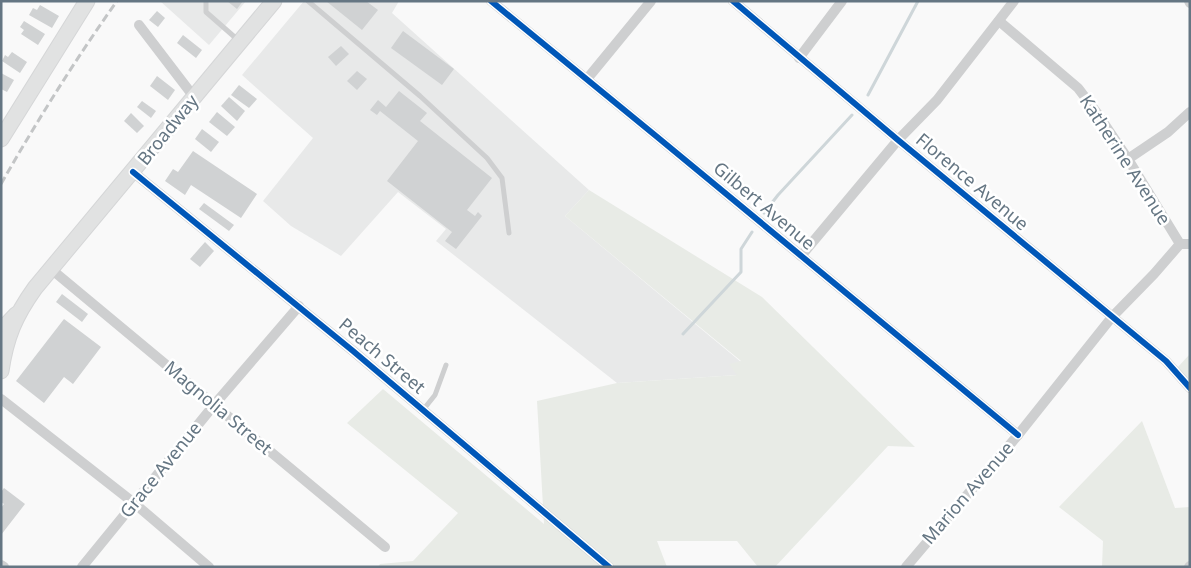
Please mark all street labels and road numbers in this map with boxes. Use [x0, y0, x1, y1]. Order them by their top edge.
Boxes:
street label: Broadway [131, 88, 204, 170]
street label: Katherine Avenue [1075, 90, 1177, 229]
street label: Florence Avenue [911, 127, 1034, 235]
street label: Gilbert Avenue [709, 156, 820, 255]
street label: Peach Street [334, 312, 431, 399]
street label: Magnolia Street [160, 355, 278, 460]
street label: Grace Avenue [114, 416, 206, 522]
street label: Marion Avenue [916, 436, 1018, 549]

